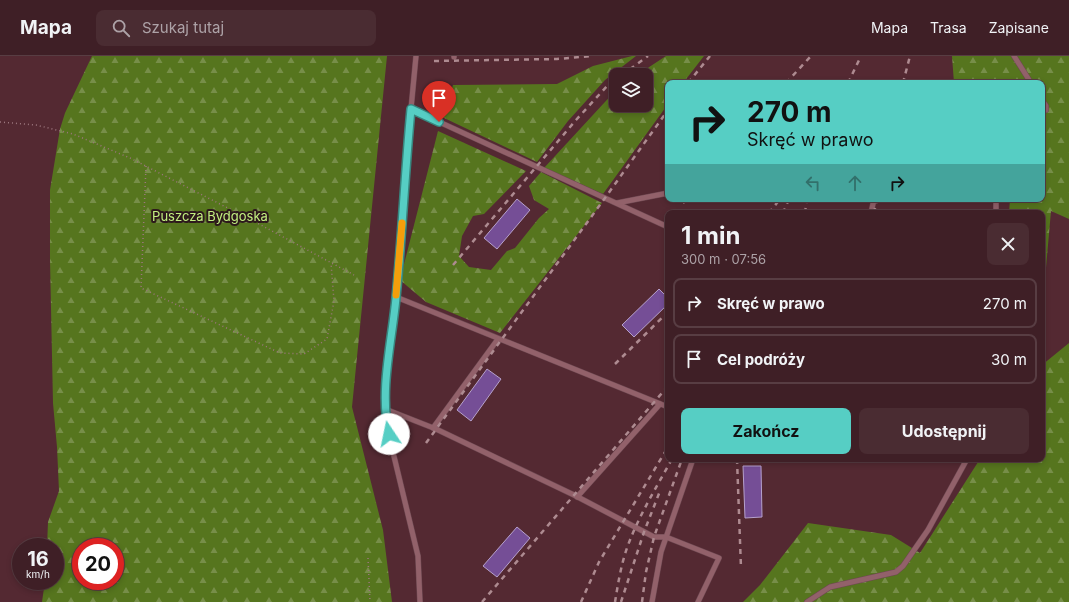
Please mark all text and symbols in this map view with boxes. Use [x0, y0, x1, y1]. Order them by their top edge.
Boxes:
search box [96, 10, 376, 46]
text: Mapa [20, 16, 72, 39]
icon: search [110, 17, 132, 39]
text: Szukaj tutaj [142, 18, 224, 37]
text: Mapa [871, 19, 908, 36]
text: Trasa [930, 19, 967, 36]
text: Zapisane [989, 19, 1049, 36]
map controls [609, 68, 653, 112]
button: layers [609, 68, 653, 112]
pin [422, 81, 456, 122]
icon: arrive [428, 87, 450, 109]
text: 270 m [747, 95, 832, 129]
icon: right [681, 96, 733, 148]
text: Skręć w prawo [747, 129, 874, 150]
icon: left [802, 172, 824, 194]
icon: ahead [844, 172, 866, 194]
icon: right [886, 172, 908, 194]
park label: Puszcza Bydgoska [152, 208, 268, 224]
text: 1 min [681, 221, 740, 250]
button: close [987, 223, 1029, 265]
text: 300 m · 07:56 [681, 251, 766, 267]
icon: right [683, 292, 705, 314]
text: Skręć w prawo [717, 294, 825, 313]
text: 270 m [983, 294, 1027, 313]
icon: arrive [683, 348, 705, 370]
text: Cel podróży [717, 350, 805, 369]
text: 30 m [991, 350, 1027, 369]
button: Zakończ [681, 408, 851, 454]
button: Udostępnij [859, 408, 1029, 454]
position arrow [368, 413, 410, 455]
speed limit sign: 20 [72, 538, 124, 590]
text: 16 [27, 547, 49, 571]
text: km/h [26, 568, 50, 580]

